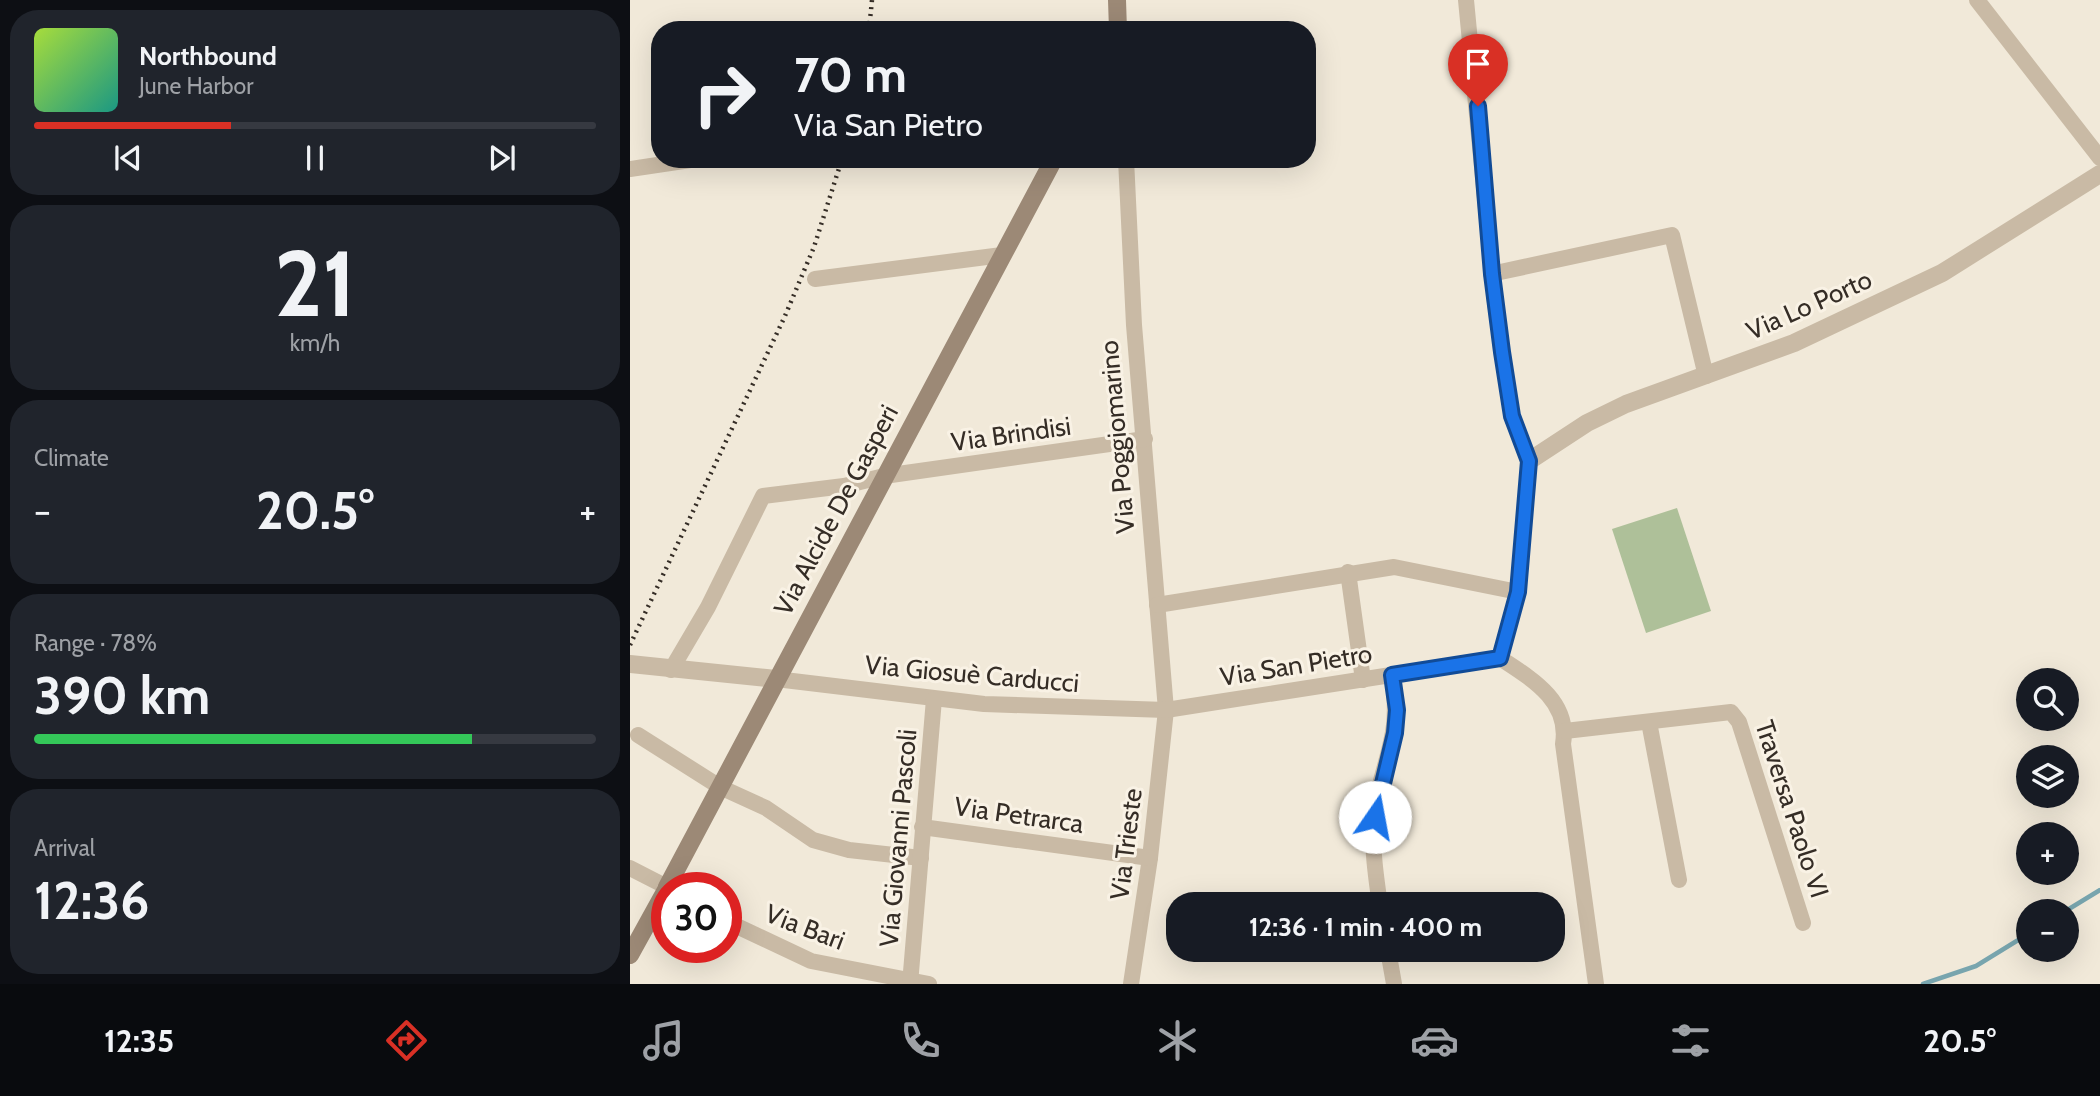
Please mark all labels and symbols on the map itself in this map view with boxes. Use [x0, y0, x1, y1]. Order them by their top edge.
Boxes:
pin [1448, 34, 1508, 106]
street label: Via Lo Porto [1741, 263, 1877, 347]
street label: Via Poggiomarino [1093, 339, 1141, 535]
street label: Via Alcide De Gasperi [767, 399, 905, 621]
street label: Via Brindisi [949, 410, 1073, 458]
street label: Via San Pietro [1218, 637, 1374, 693]
street label: Via Giosuè Carducci [864, 649, 1080, 699]
street label: Traversa Paolo VI [1748, 716, 1836, 902]
street label: Via Giovanni Pascoli [873, 728, 923, 948]
position arrow [1338, 780, 1412, 854]
street label: Via Trieste [1103, 786, 1149, 902]
street label: Via Petrarca [952, 790, 1086, 840]
speed limit sign: 30 [651, 872, 742, 963]
street label: Via Bari [761, 897, 849, 957]

